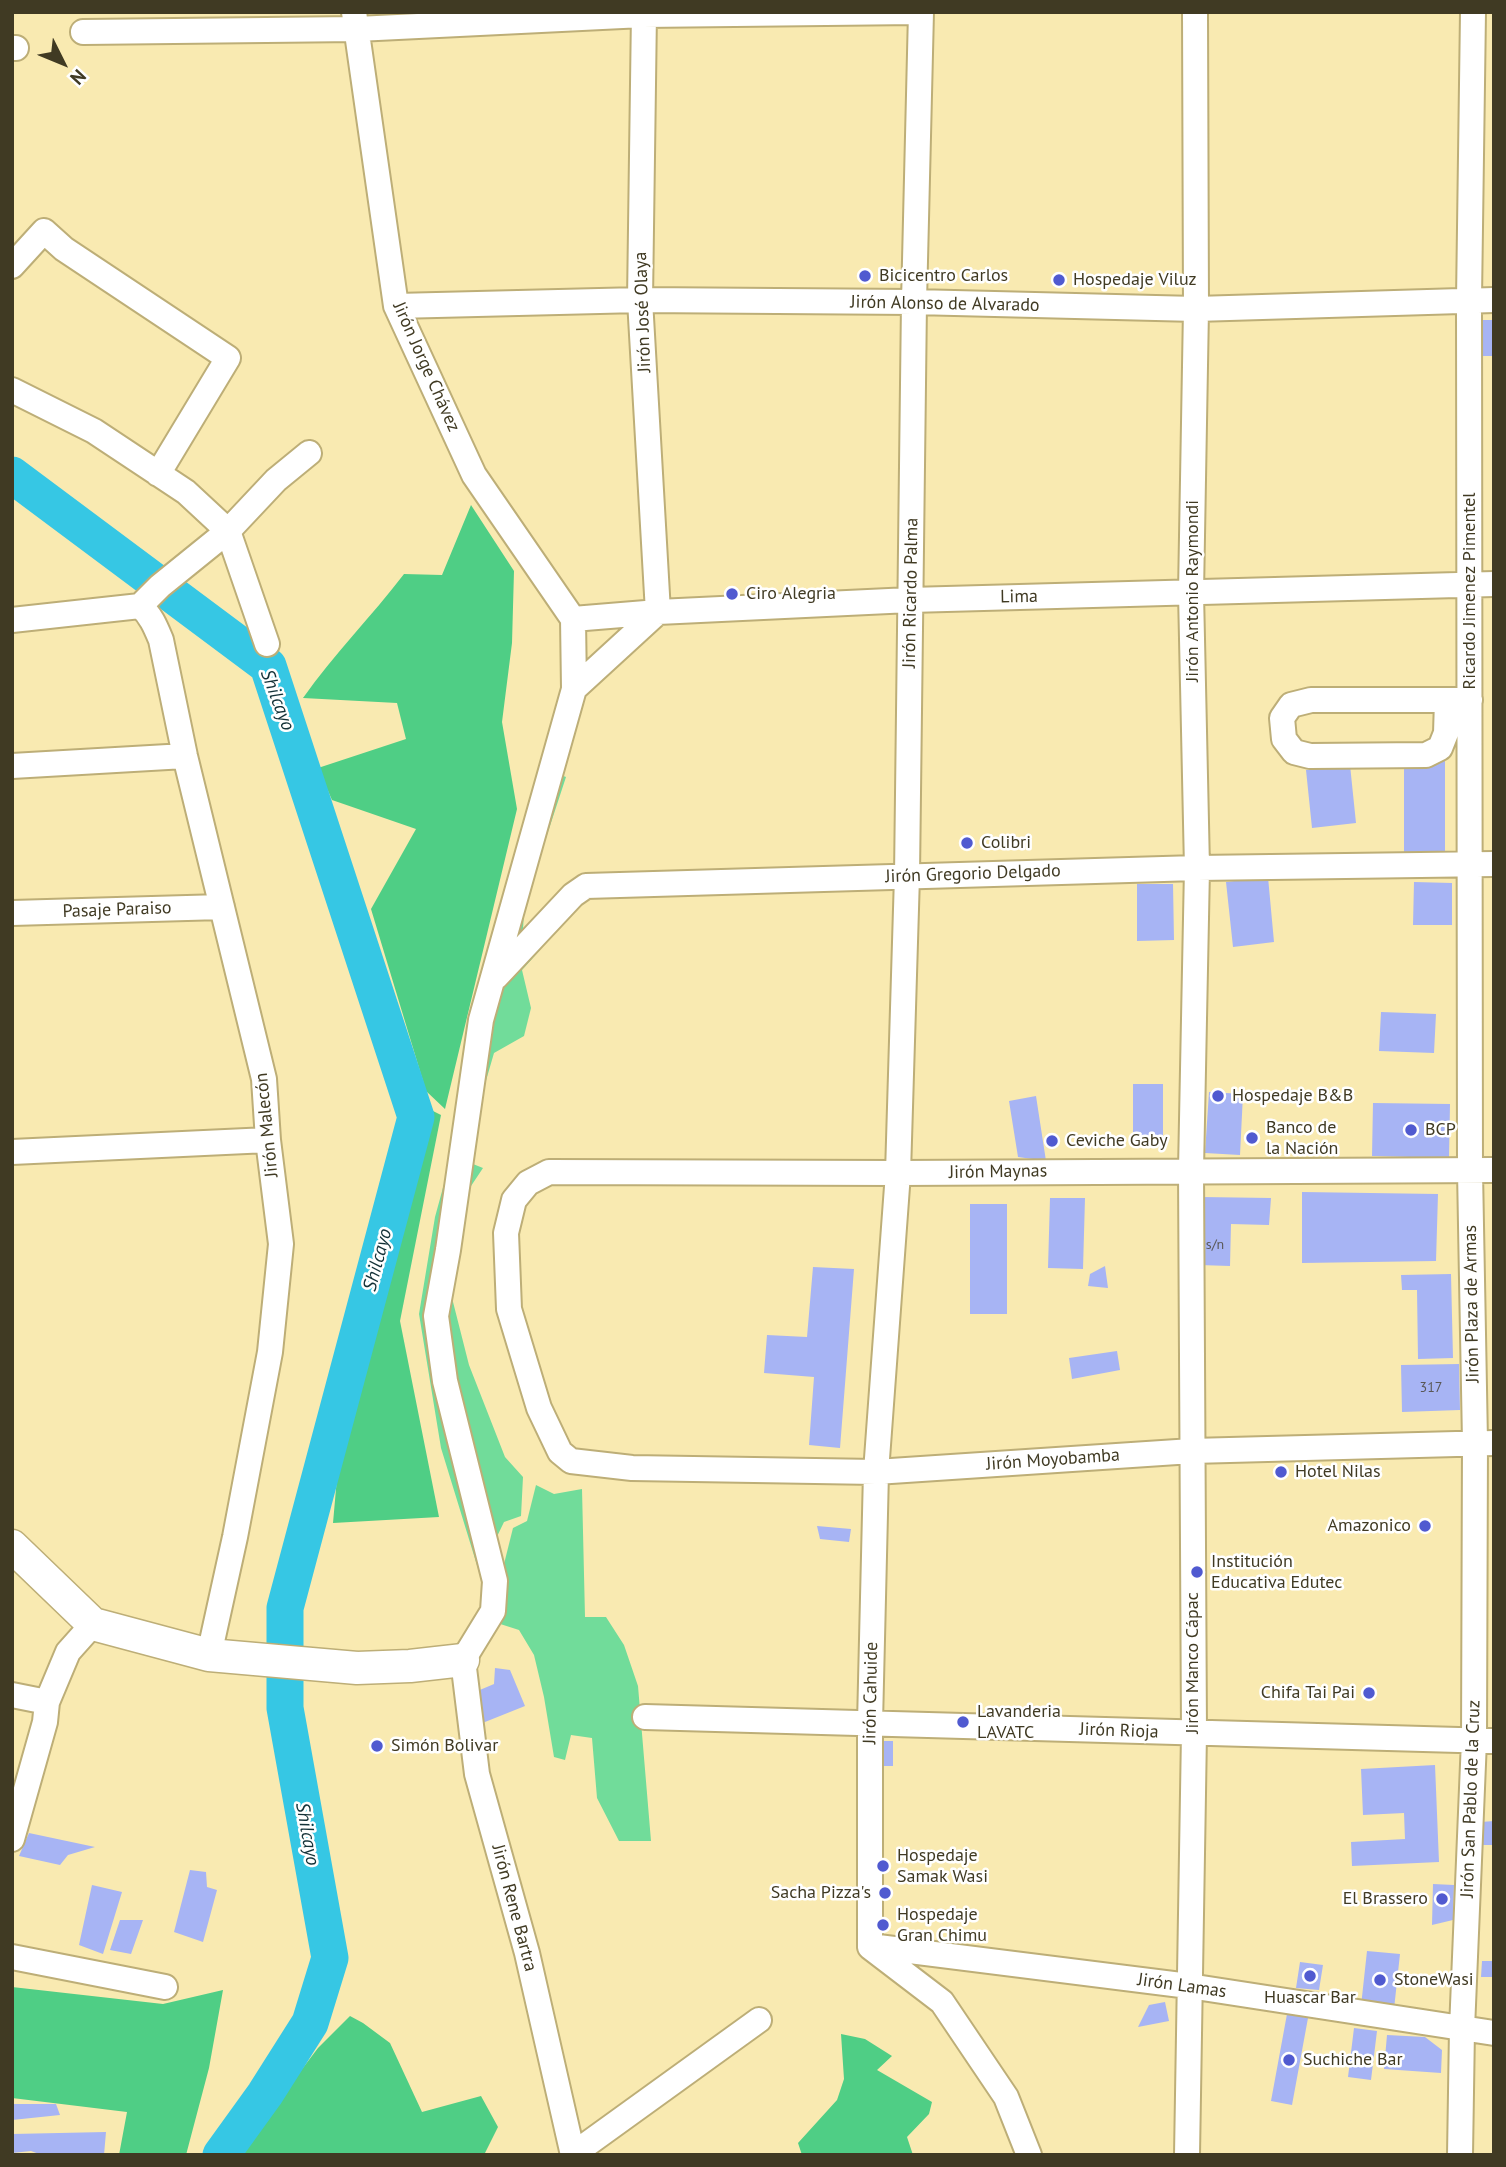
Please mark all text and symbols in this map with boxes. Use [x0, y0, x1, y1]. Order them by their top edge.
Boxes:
north arrow [28, 28, 98, 98]
text: N [65, 65, 91, 90]
street label: Jirón José Olaya [630, 251, 656, 373]
place label: Bicicentro Carlos [879, 265, 1008, 287]
marker: Bicicentro Carlos [857, 268, 873, 284]
place label: Hospedaje Viluz [1073, 269, 1197, 291]
marker: Hospedaje Viluz [1051, 272, 1067, 288]
street label: Jirón Alonso de Alvarado [850, 292, 1040, 316]
street label: Jirón Jorge Chávez [388, 299, 464, 435]
street label: Ricardo Jimenez Pimentel [1459, 492, 1481, 690]
street label: Jirón Antonio Raymondi [1182, 500, 1204, 682]
street label: Jirón Ricardo Palma [899, 518, 923, 668]
place label: Ciro Alegria [746, 583, 836, 605]
marker: Ciro Alegria [724, 586, 740, 602]
street label: Lima [1000, 586, 1038, 608]
water label: Shilcayo [255, 666, 299, 734]
place label: Colibri [981, 832, 1031, 854]
marker: Colibri [959, 835, 975, 851]
street label: Jirón Gregorio Delgado [885, 860, 1061, 888]
street label: Pasaje Paraiso [62, 897, 172, 923]
street label: Jirón Malecón [251, 1072, 283, 1178]
place label: Hospedaje B&B [1232, 1085, 1353, 1107]
marker: Hospedaje B&B [1210, 1088, 1226, 1104]
place label: Banco de la Nación [1266, 1117, 1338, 1160]
place label: BCP [1425, 1119, 1456, 1141]
marker: BCP [1403, 1122, 1419, 1138]
place label: Ceviche Gaby [1066, 1130, 1168, 1152]
marker: Banco de la Nación [1244, 1130, 1260, 1146]
marker: Ceviche Gaby [1044, 1133, 1060, 1149]
street label: Jirón Maynas [949, 1160, 1047, 1184]
street label: Jirón Plaza de Armas [1460, 1225, 1484, 1383]
water label: Shilcayo [359, 1226, 397, 1294]
house number: s/n [1206, 1237, 1224, 1253]
house number: 317 [1420, 1380, 1442, 1396]
street label: Jirón Moyobamba [985, 1445, 1121, 1475]
place label: Hotel Nilas [1295, 1461, 1381, 1483]
marker: Hotel Nilas [1273, 1464, 1289, 1480]
place label: Amazonico [1327, 1515, 1411, 1537]
marker: Amazonico [1417, 1518, 1433, 1534]
place label: Institución Educativa Edutec [1211, 1551, 1342, 1594]
marker: Institución Educativa Edutec [1189, 1564, 1205, 1580]
street label: Jirón Manco Cápac [1182, 1592, 1204, 1734]
street label: Jirón Cahuide [859, 1642, 883, 1744]
place label: Chifa Tai Pai [1261, 1682, 1355, 1704]
marker: Chifa Tai Pai [1361, 1685, 1377, 1701]
street label: Jirón San Pablo de la Cruz [1457, 1700, 1485, 1898]
place label: Lavanderia LAVATC [977, 1701, 1061, 1744]
marker: Lavanderia LAVATC [955, 1714, 971, 1730]
street label: Jirón Rioja [1079, 1719, 1159, 1743]
place label: Simón Bolivar [391, 1735, 498, 1757]
marker: Simón Bolivar [369, 1738, 385, 1754]
water label: Shilcayo [290, 1801, 324, 1867]
street label: Jirón Rene Bartra [487, 1842, 541, 1974]
place label: Hospedaje Samak Wasi [897, 1845, 988, 1888]
marker: Hospedaje Samak Wasi [875, 1858, 891, 1874]
place label: Sacha Pizza's [771, 1882, 871, 1904]
marker: Sacha Pizza's [877, 1885, 893, 1901]
place label: El Brassero [1343, 1888, 1428, 1910]
marker: El Brassero [1434, 1891, 1450, 1907]
place label: Hospedaje Gran Chimu [897, 1904, 987, 1946]
marker: Hospedaje Gran Chimu [875, 1917, 891, 1933]
marker: Huascar Bar [1302, 1968, 1318, 1984]
street label: Jirón Lamas [1136, 1969, 1228, 2003]
place label: StoneWasi [1394, 1969, 1474, 1991]
marker: StoneWasi [1372, 1972, 1388, 1988]
place label: Huascar Bar [1264, 1987, 1356, 2009]
place label: Suchiche Bar [1303, 2049, 1403, 2071]
marker: Suchiche Bar [1281, 2052, 1297, 2068]

